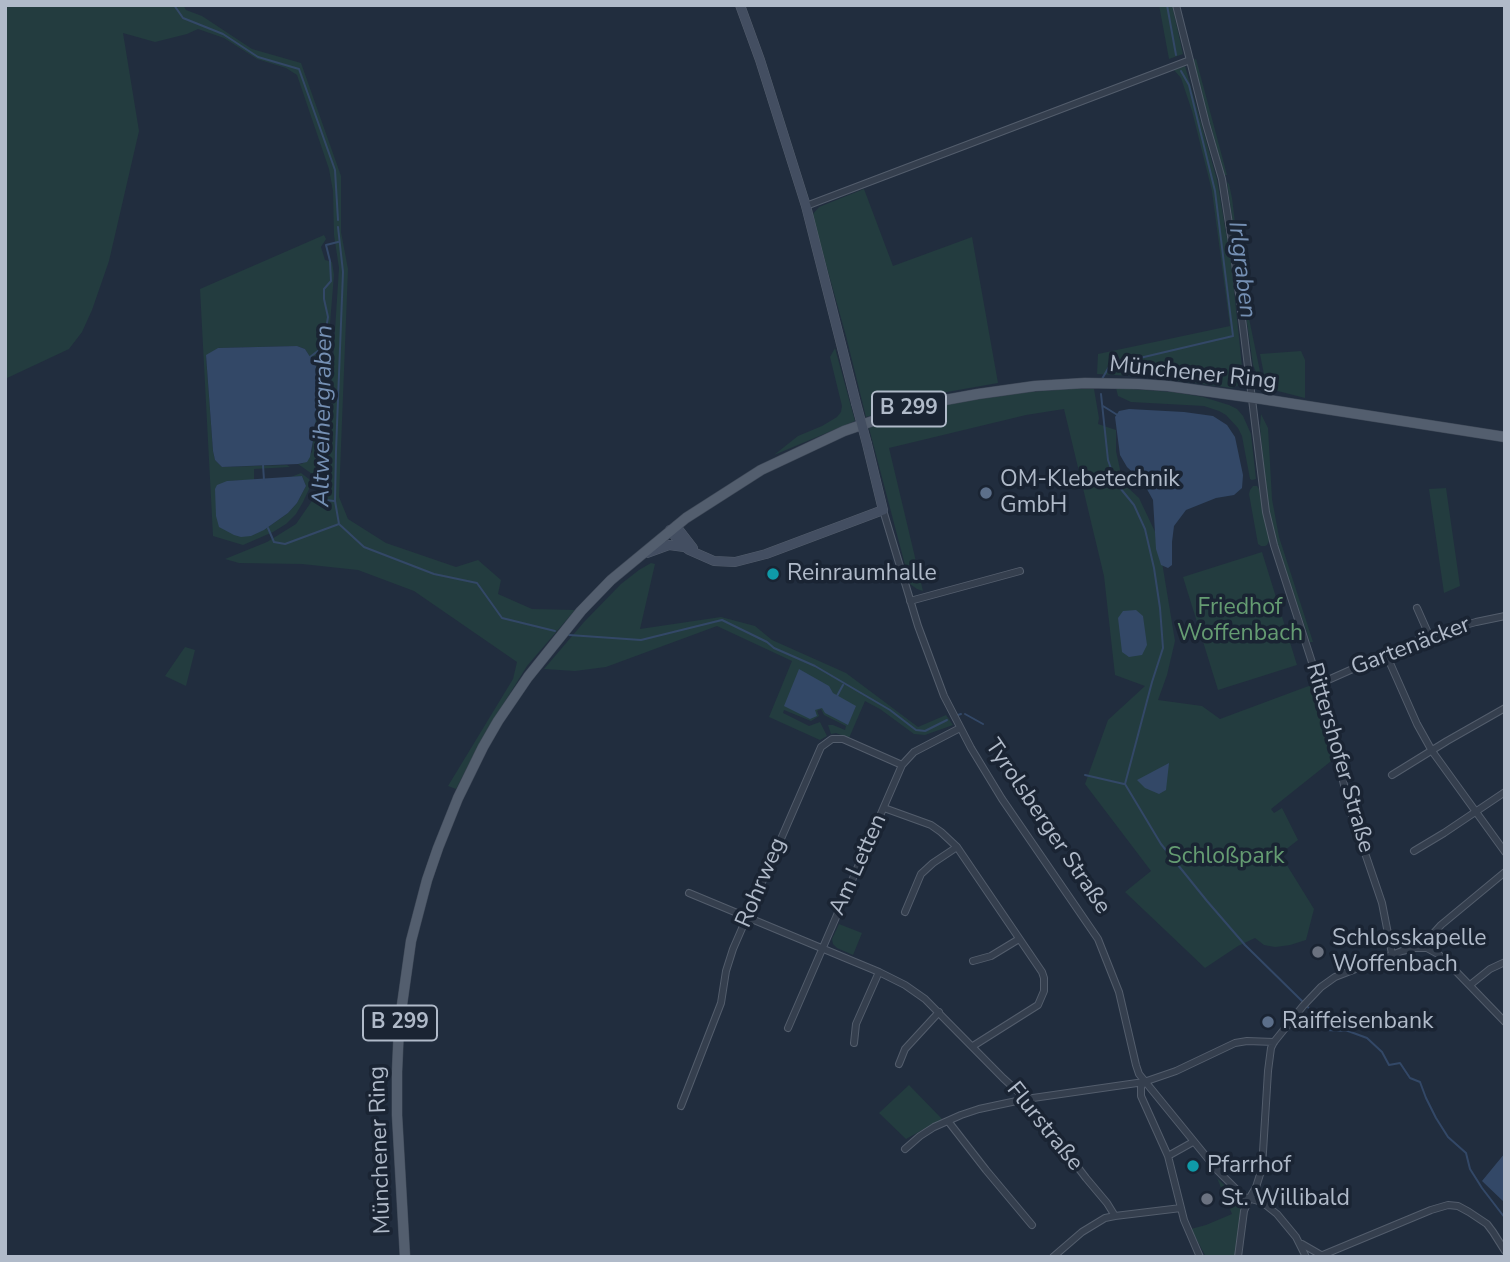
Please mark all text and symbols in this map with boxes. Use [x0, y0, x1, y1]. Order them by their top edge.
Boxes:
water label: Irlgraben [1221, 220, 1261, 320]
water label: Altweihergraben [308, 325, 340, 507]
street label: Münchener Ring [1108, 351, 1278, 397]
road number: B 299 [872, 392, 946, 426]
place label: OM-Klebetechnik GmbH [1000, 466, 1180, 520]
marker: OM-Klebetechnik GmbH [978, 485, 994, 501]
place label: Reinraumhalle [787, 560, 937, 588]
marker: Reinraumhalle [765, 566, 781, 582]
park label: Friedhof Woffenbach [1177, 594, 1303, 648]
street label: Gartenäcker [1347, 612, 1475, 682]
street label: Rittershofer Straße [1299, 660, 1379, 856]
street label: Tyrolsberger Straße [978, 734, 1116, 920]
street label: Am Letten [824, 810, 894, 920]
street label: Rohrweg [731, 834, 793, 932]
park label: Schloßpark [1168, 843, 1284, 871]
place label: Schlosskapelle Woffenbach [1332, 925, 1486, 979]
marker: Schlosskapelle Woffenbach [1310, 944, 1326, 960]
road number: B 299 [363, 1006, 437, 1040]
place label: Raiffeisenbank [1282, 1008, 1434, 1036]
marker: Raiffeisenbank [1260, 1014, 1276, 1030]
street label: Münchener Ring [364, 1065, 398, 1235]
street label: Flurstraße [1000, 1077, 1088, 1177]
place label: Pfarrhof [1207, 1152, 1291, 1180]
marker: Pfarrhof [1185, 1158, 1201, 1174]
place label: St. Willibald [1221, 1185, 1350, 1213]
marker: St. Willibald [1199, 1191, 1215, 1207]

